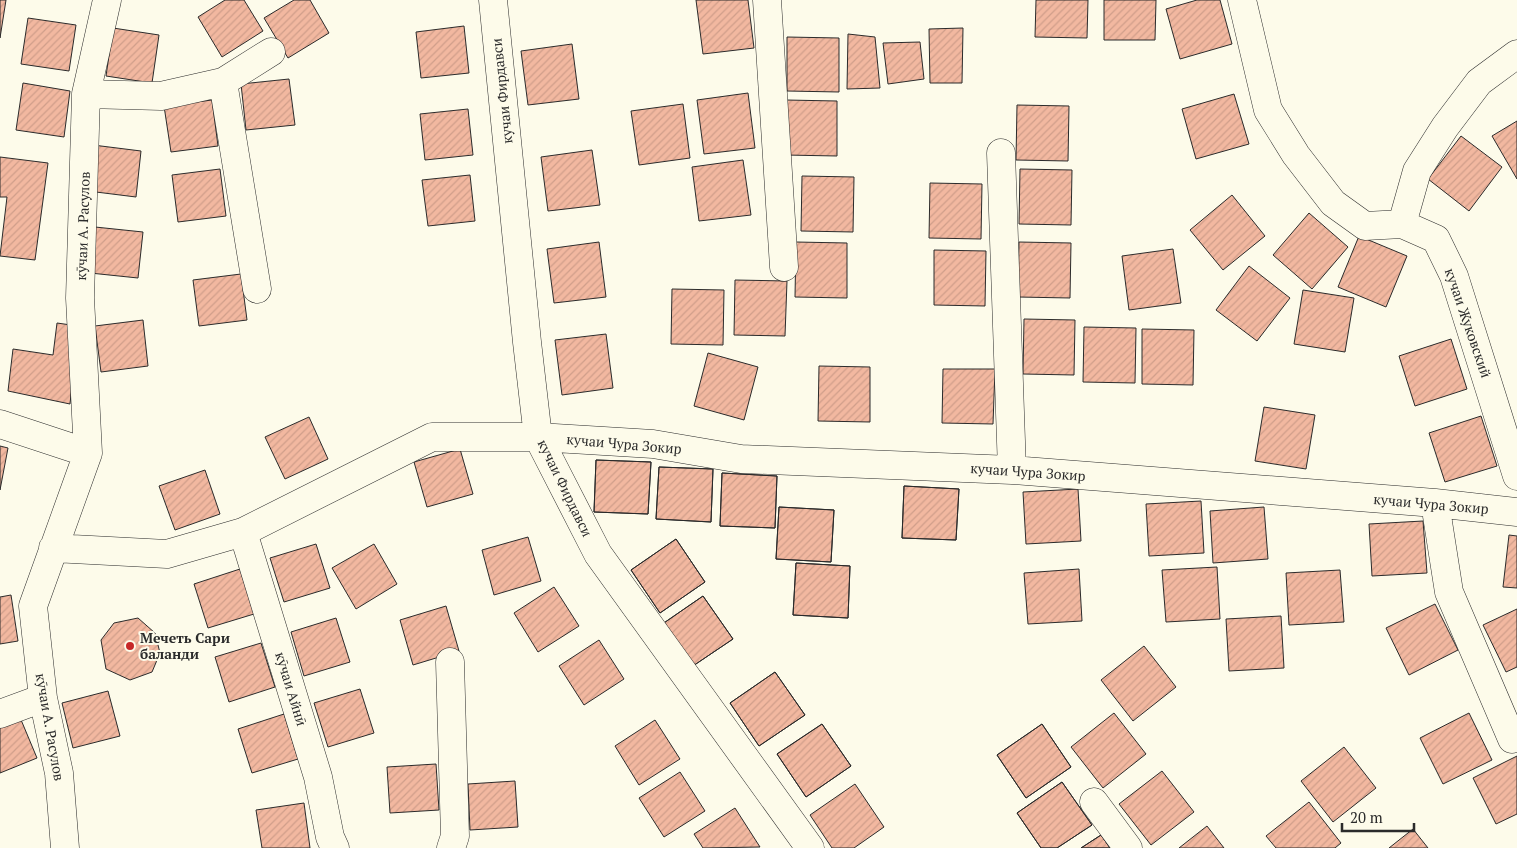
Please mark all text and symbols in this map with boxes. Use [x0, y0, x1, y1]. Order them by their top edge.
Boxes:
street label: кучаи Фирдавси [486, 37, 517, 145]
street label: кӯчаи А. Расулов [71, 171, 94, 281]
street label: кучаи Жуковский [1441, 265, 1496, 381]
street label: кучаи Чура Зокир [566, 429, 682, 458]
street label: кучаи Фирдавси [534, 436, 597, 540]
street label: кучаи Чура Зокир [970, 458, 1086, 485]
street label: кучаи Чура Зокир [1373, 489, 1489, 518]
place label: Мечеть Сари баланди [140, 628, 230, 663]
marker: Мечеть Сари баланди [124, 640, 136, 652]
street label: кӯчаи Айнӣ [271, 649, 312, 729]
street label: кӯчаи А. Расулов [32, 672, 69, 782]
scale bar [1342, 800, 1414, 832]
text: 20 m [1350, 807, 1383, 827]

